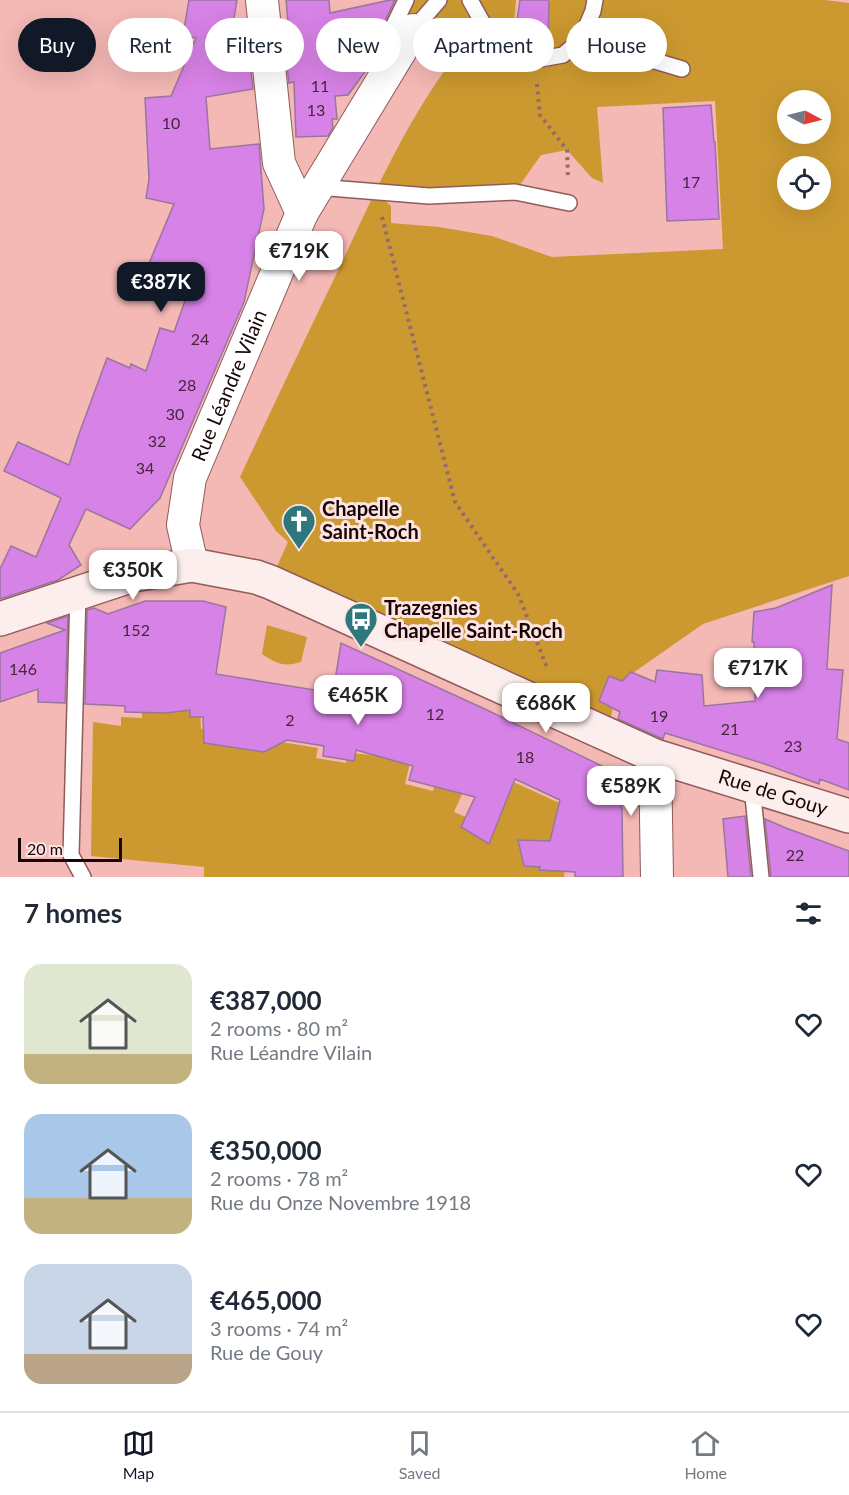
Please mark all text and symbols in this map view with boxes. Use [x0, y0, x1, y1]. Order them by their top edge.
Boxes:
chip: Buy [18, 18, 96, 72]
chip: Rent [108, 18, 193, 72]
chip: Filters [205, 18, 304, 72]
chip: New [316, 18, 401, 72]
chip: Apartment [413, 18, 554, 72]
chip: House [566, 18, 667, 72]
house number: 11 [311, 76, 329, 95]
north arrow [777, 90, 831, 144]
map controls [777, 90, 831, 210]
house number: 13 [307, 100, 325, 119]
house number: 10 [162, 113, 180, 132]
button: locate [777, 156, 831, 210]
house number: 17 [682, 172, 700, 191]
pin: €719K [257, 231, 341, 282]
text: €719K [269, 238, 329, 262]
pin: €387K [119, 262, 203, 313]
text: €387K [131, 269, 191, 293]
street label: Rue Léandre Vilain [186, 306, 271, 464]
house number: 24 [191, 329, 209, 348]
house number: 28 [178, 375, 196, 394]
house number: 30 [166, 404, 184, 423]
house number: 32 [148, 431, 166, 450]
house number: 34 [136, 458, 154, 477]
place label: Chapelle Saint-Roch [322, 496, 419, 543]
church icon: Chapelle Saint-Roch [281, 503, 317, 550]
pin: €350K [91, 550, 175, 601]
text: €350K [103, 557, 163, 581]
place label: Trazegnies Chapelle Saint-Roch [384, 595, 563, 642]
bus stop icon: Trazegnies Chapelle Saint-Roch [343, 601, 379, 648]
house number: 152 [122, 620, 150, 639]
pin: €717K [716, 648, 800, 699]
text: €717K [728, 655, 788, 679]
house number: 146 [9, 659, 37, 678]
pin: €465K [316, 675, 400, 726]
text: €465K [328, 682, 388, 706]
pin: €686K [504, 683, 588, 734]
text: €686K [516, 690, 576, 714]
house number: 12 [426, 704, 444, 723]
house number: 19 [650, 706, 668, 725]
house number: 2 [285, 710, 295, 729]
house number: 21 [721, 719, 739, 738]
house number: 23 [784, 736, 802, 755]
house number: 18 [516, 747, 534, 766]
street label: Rue de Gouy [716, 763, 832, 820]
pin: €589K [589, 766, 673, 817]
text: €589K [601, 773, 661, 797]
scale bar [18, 835, 122, 862]
text: 20 m [27, 839, 63, 858]
house number: 22 [786, 845, 804, 864]
text: 7 homes [24, 897, 122, 929]
icon: filters [792, 897, 825, 930]
text: €387,000 [210, 984, 322, 1016]
icon: home [72, 988, 144, 1060]
icon: heart [792, 1008, 825, 1041]
text: 2 rooms · 80 m² [210, 1016, 348, 1040]
text: Rue Léandre Vilain [210, 1040, 372, 1064]
text: €350,000 [210, 1134, 322, 1166]
icon: home [72, 1138, 144, 1210]
icon: heart [792, 1158, 825, 1191]
text: 2 rooms · 78 m² [210, 1166, 348, 1190]
text: Rue du Onze Novembre 1918 [210, 1190, 471, 1214]
text: €465,000 [210, 1284, 322, 1316]
icon: home [72, 1288, 144, 1360]
icon: heart [792, 1308, 825, 1341]
text: 3 rooms · 74 m² [210, 1316, 348, 1340]
text: Rue de Gouy [210, 1340, 323, 1364]
tab: Map [122, 1427, 155, 1482]
tab: Saved [399, 1427, 441, 1482]
tab: Home [684, 1427, 727, 1482]

